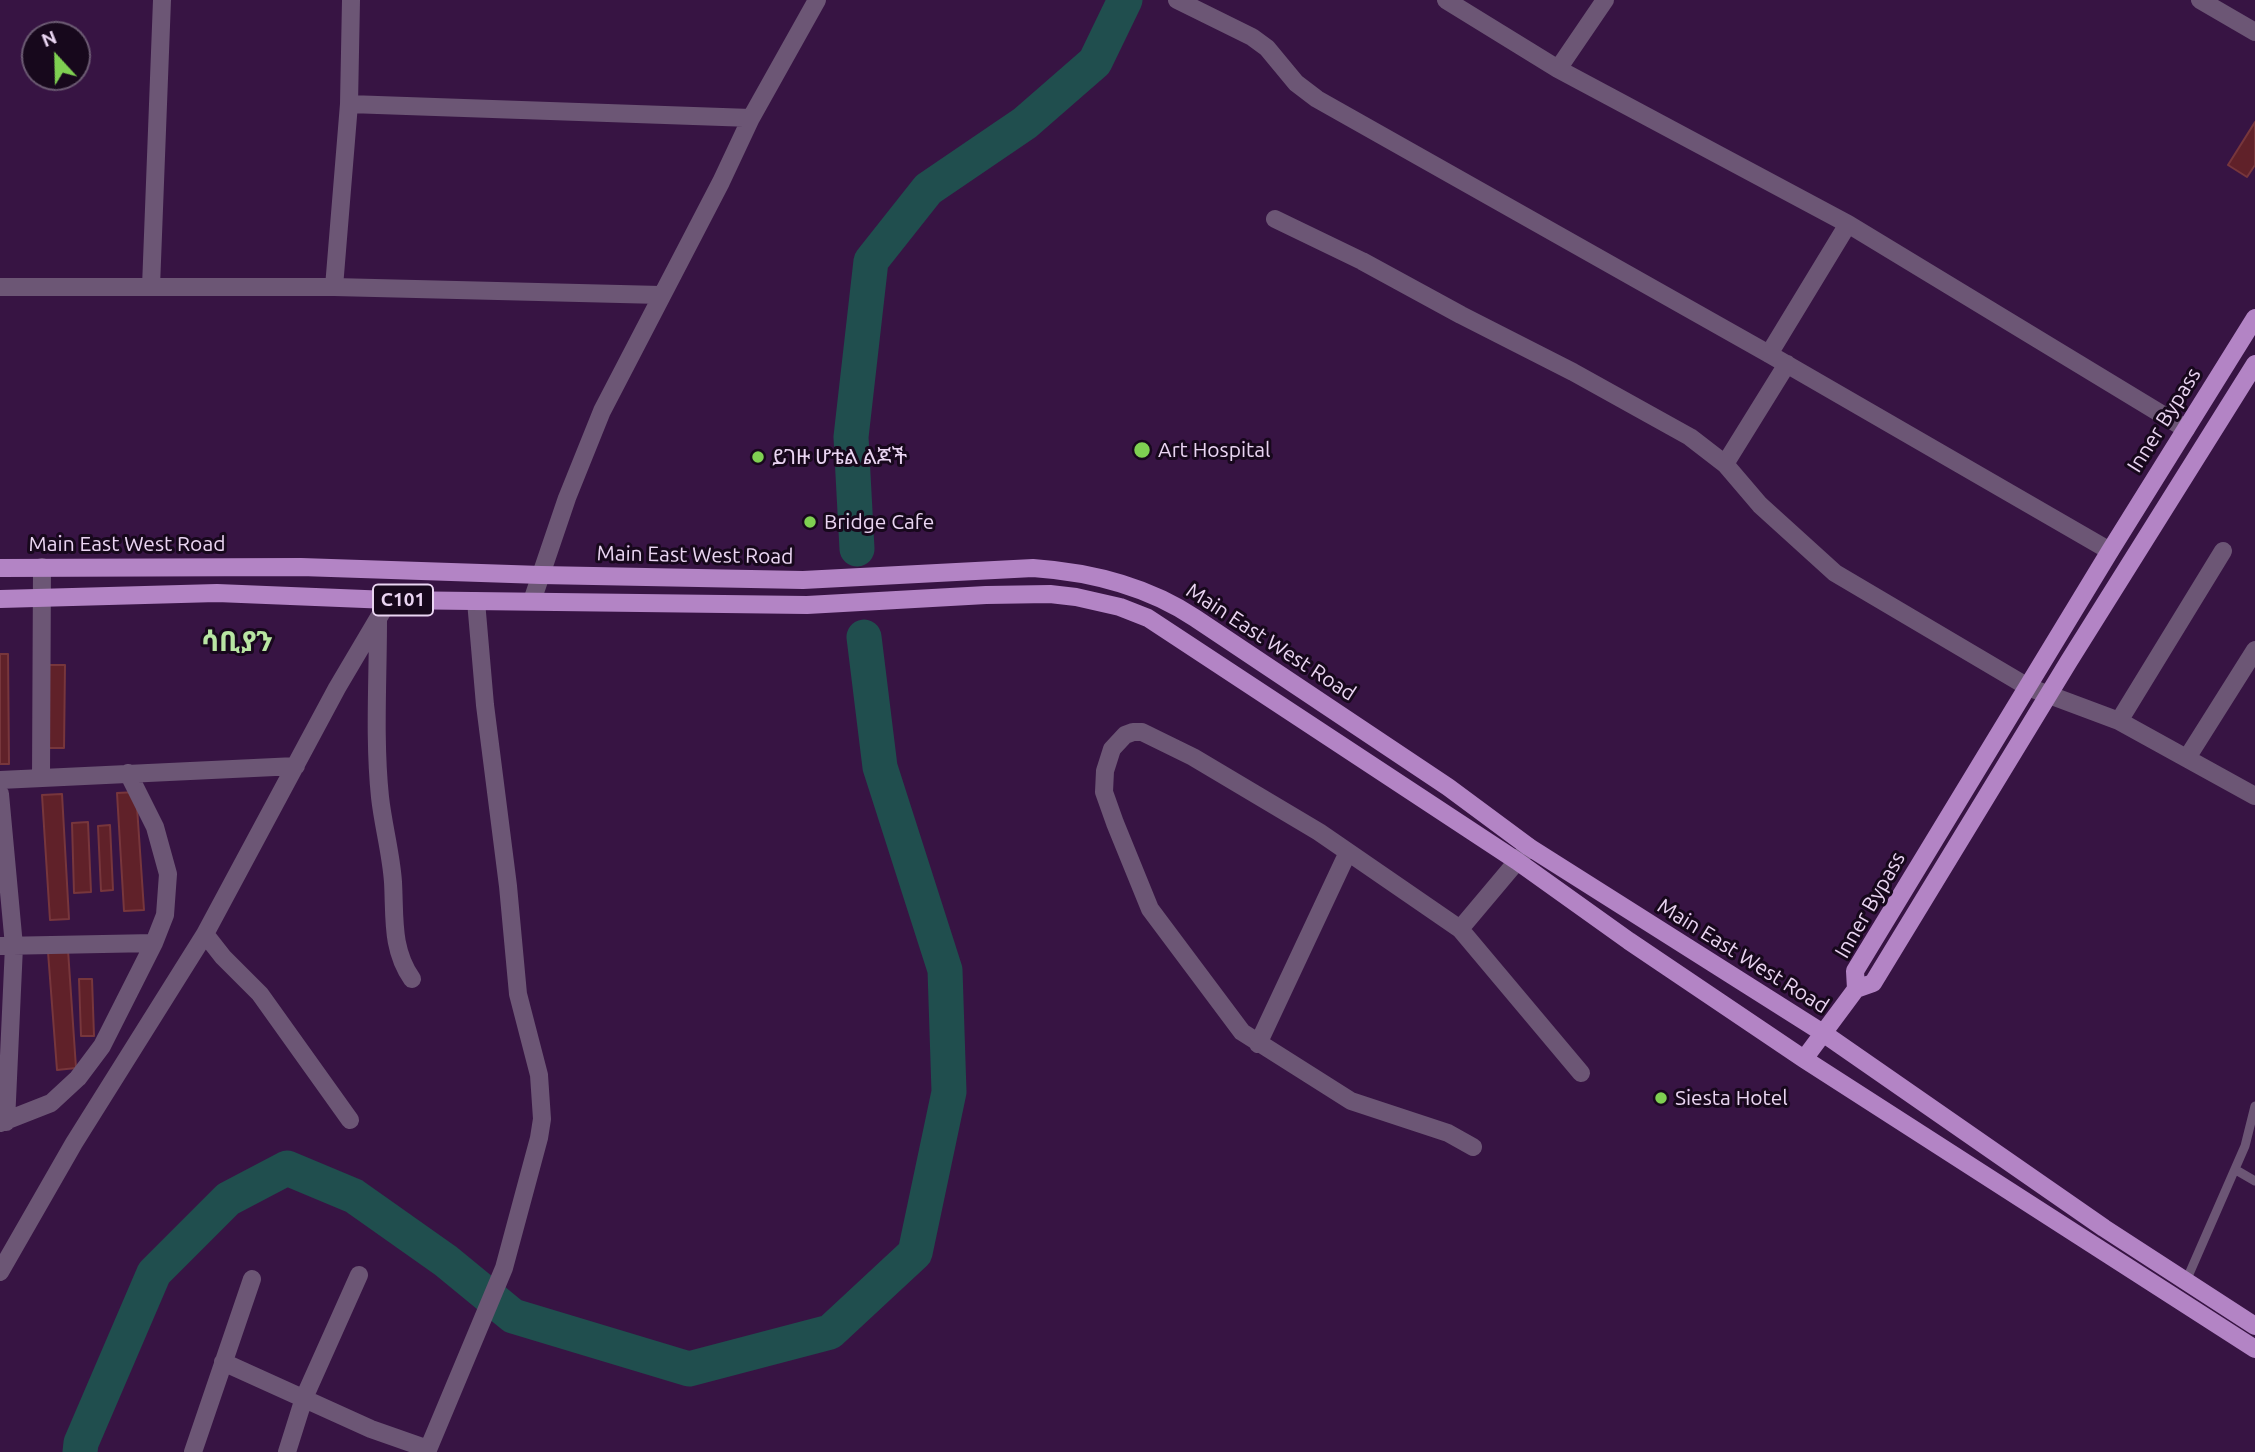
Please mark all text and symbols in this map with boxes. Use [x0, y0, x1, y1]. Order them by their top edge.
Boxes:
north arrow [21, 21, 91, 91]
text: N [38, 26, 60, 51]
street label: Inner Bypass [2122, 363, 2206, 477]
place label: Art Hospital [1158, 437, 1271, 463]
marker: Art Hospital [1132, 440, 1152, 460]
place label: ይገዙ ሆቴል ልጆች [772, 444, 907, 470]
marker: ይገዙ ሆቴል ልጆች [750, 449, 766, 465]
place label: Bridge Cafe [824, 509, 934, 535]
marker: Bridge Cafe [802, 514, 818, 530]
street label: Main East West Road [29, 531, 225, 557]
street label: Main East West Road [596, 541, 794, 569]
street label: Main East West Road [1182, 578, 1360, 706]
road number: C101 [373, 584, 433, 615]
district label: ሳቢያን [201, 625, 273, 659]
street label: Inner Bypass [1829, 847, 1911, 963]
street label: Main East West Road [1653, 893, 1833, 1019]
place label: Siesta Hotel [1675, 1085, 1788, 1111]
marker: Siesta Hotel [1653, 1090, 1669, 1106]

